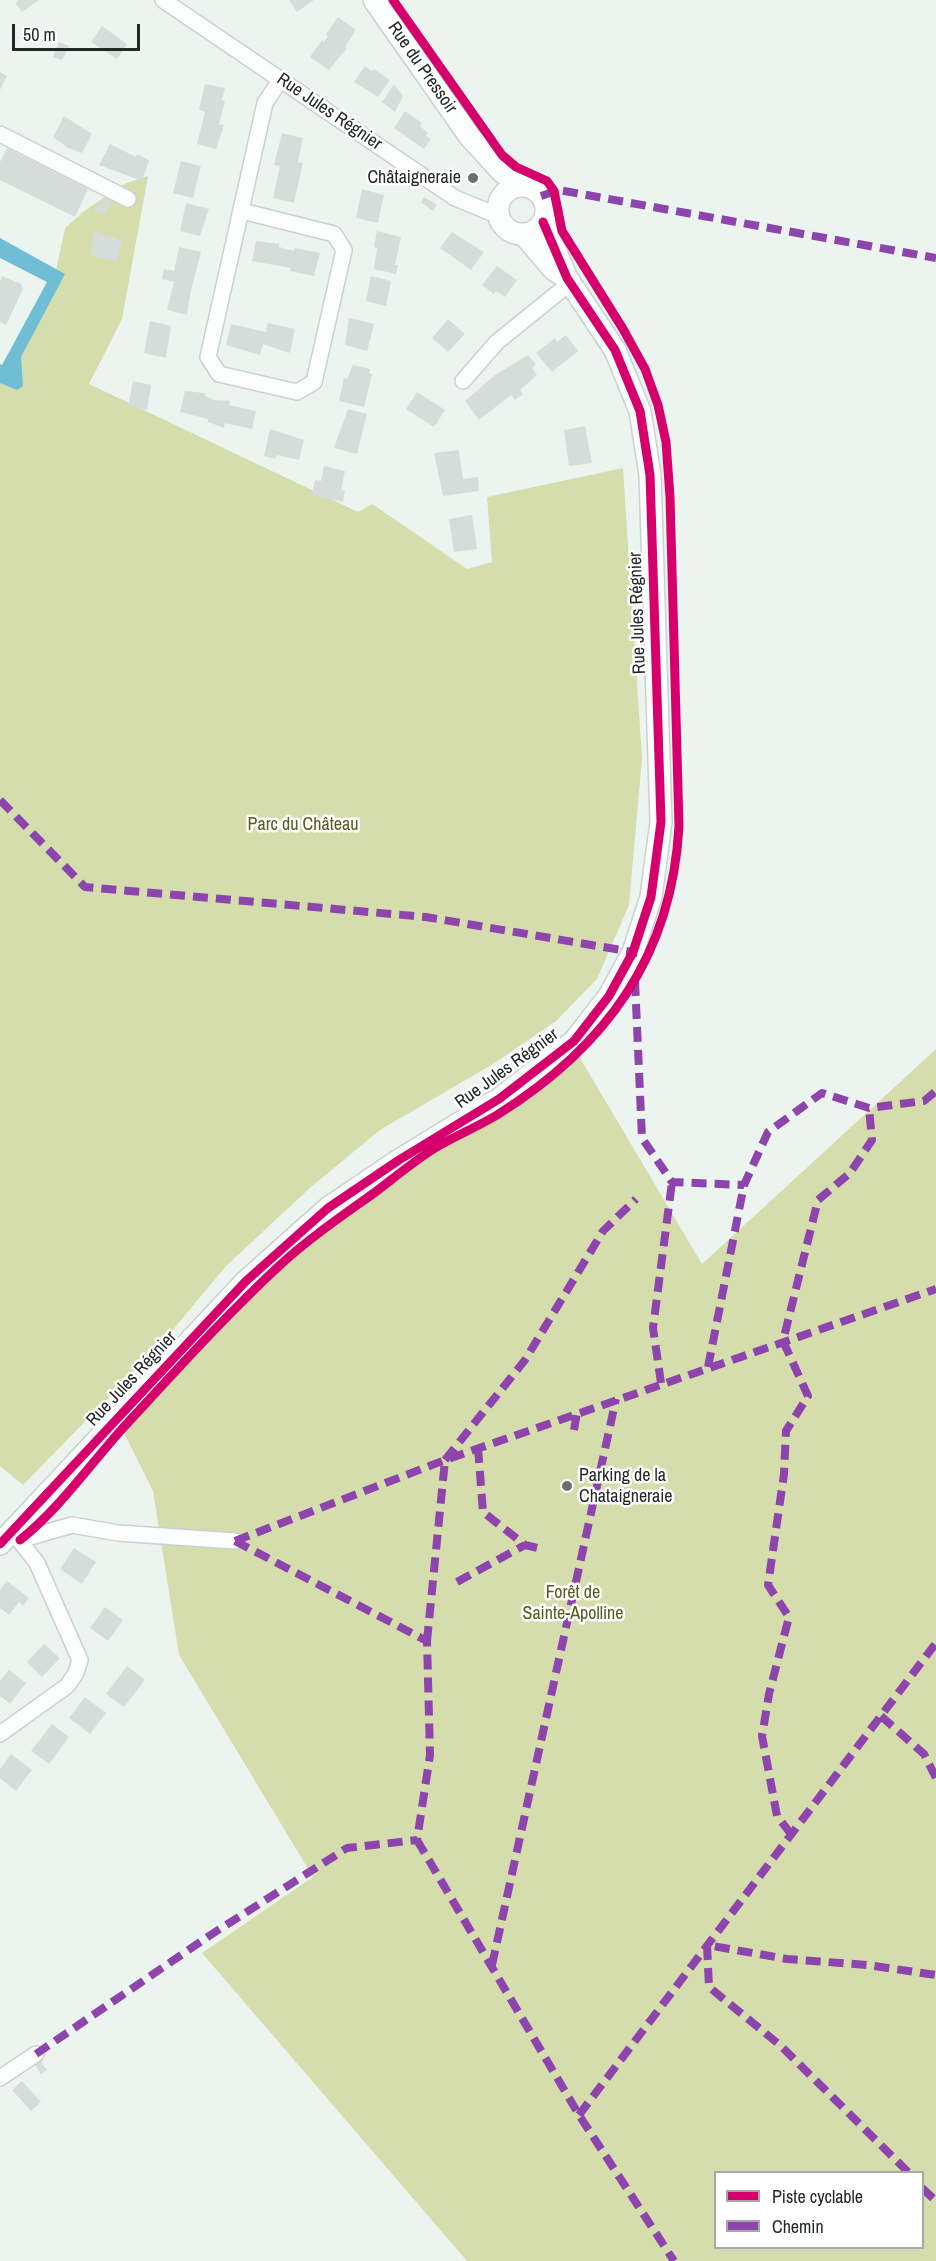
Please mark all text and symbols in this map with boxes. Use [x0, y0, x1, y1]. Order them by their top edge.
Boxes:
scale bar [15, 12, 142, 50]
street label: Rue du Pressoir [383, 18, 461, 118]
text: 50 m [23, 22, 56, 47]
street label: Rue Jules Régnier [272, 69, 386, 155]
place label: Châtaigneraie [367, 167, 461, 189]
marker: Châtaigneraie [466, 171, 480, 185]
street label: Rue Jules Régnier [625, 552, 651, 674]
park label: Parc du Château [248, 814, 358, 836]
street label: Rue Jules Régnier [451, 1024, 563, 1114]
street label: Rue Jules Régnier [82, 1327, 182, 1431]
place label: Parking de la Chataigneraie [579, 1465, 673, 1508]
marker: Parking de la Chataigneraie [560, 1479, 574, 1493]
park label: Forêt de Sainte-Apolline [523, 1582, 623, 1624]
legend [714, 2171, 924, 2249]
text: Piste cyclable [772, 2184, 863, 2209]
text: Chemin [772, 2214, 824, 2239]

